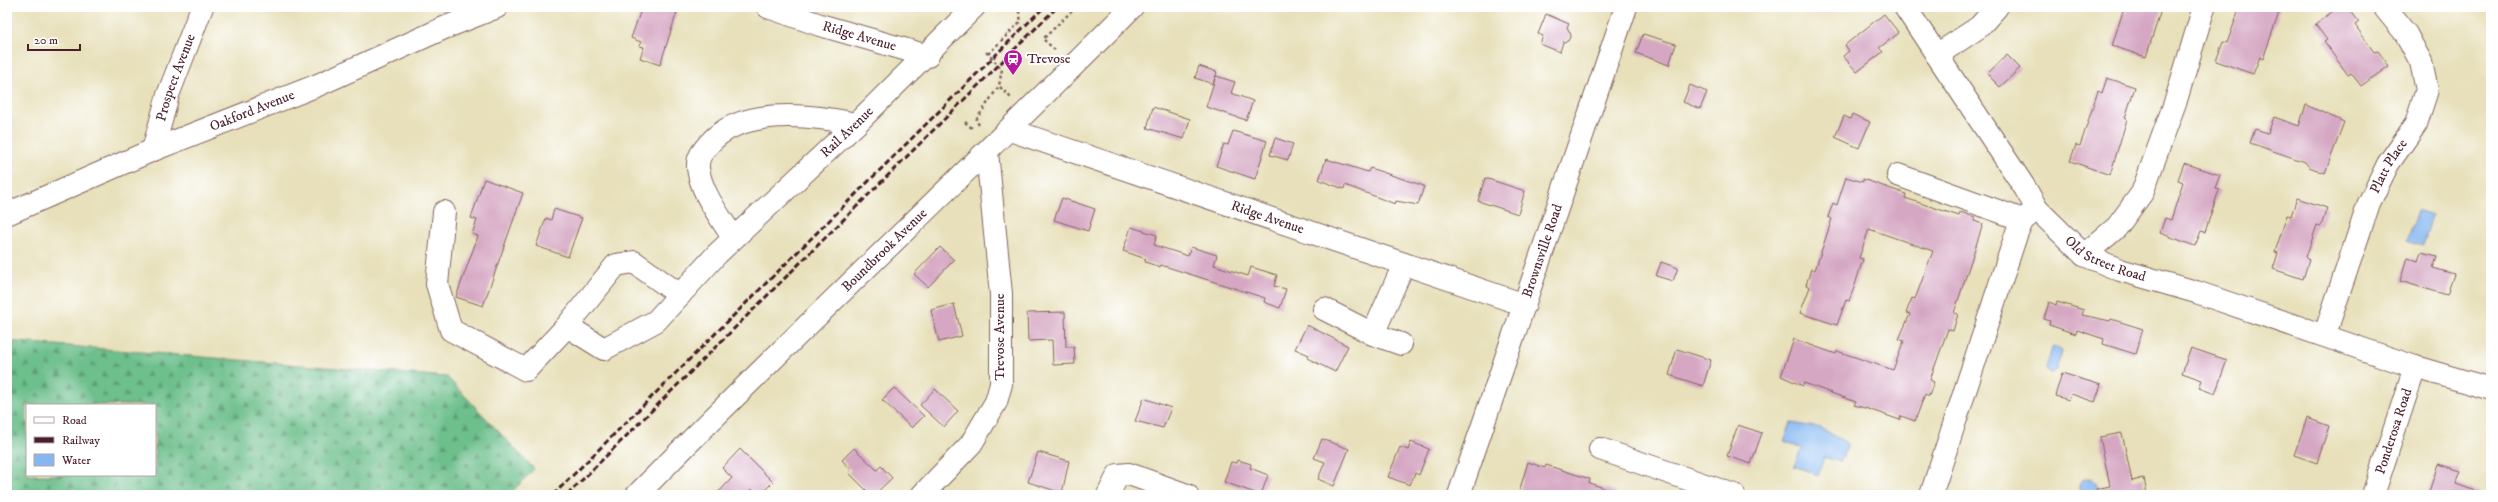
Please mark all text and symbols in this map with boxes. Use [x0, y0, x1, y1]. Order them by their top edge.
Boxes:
street label: Ridge Avenue [820, 17, 899, 55]
scale bar [28, 26, 80, 52]
street label: Prospect Avenue [152, 31, 200, 123]
text: 20 m [34, 33, 58, 48]
station icon: Trevose [1002, 48, 1024, 76]
place label: Trevose [1027, 50, 1071, 68]
street label: Oakford Avenue [207, 86, 297, 136]
street label: Rail Avenue [817, 103, 877, 162]
street label: Platt Place [2366, 135, 2412, 196]
street label: Ridge Avenue [1229, 197, 1307, 238]
street label: Brownsville Road [1518, 202, 1567, 300]
street label: Boundbrook Avenue [838, 205, 931, 296]
street label: Old Street Road [2061, 232, 2148, 286]
street label: Trevose Avenue [991, 293, 1009, 380]
street label: Ponderosa Road [2371, 386, 2416, 477]
legend [26, 404, 156, 476]
text: Road [62, 413, 87, 428]
text: Railway [62, 433, 100, 448]
text: Water [61, 453, 91, 468]

